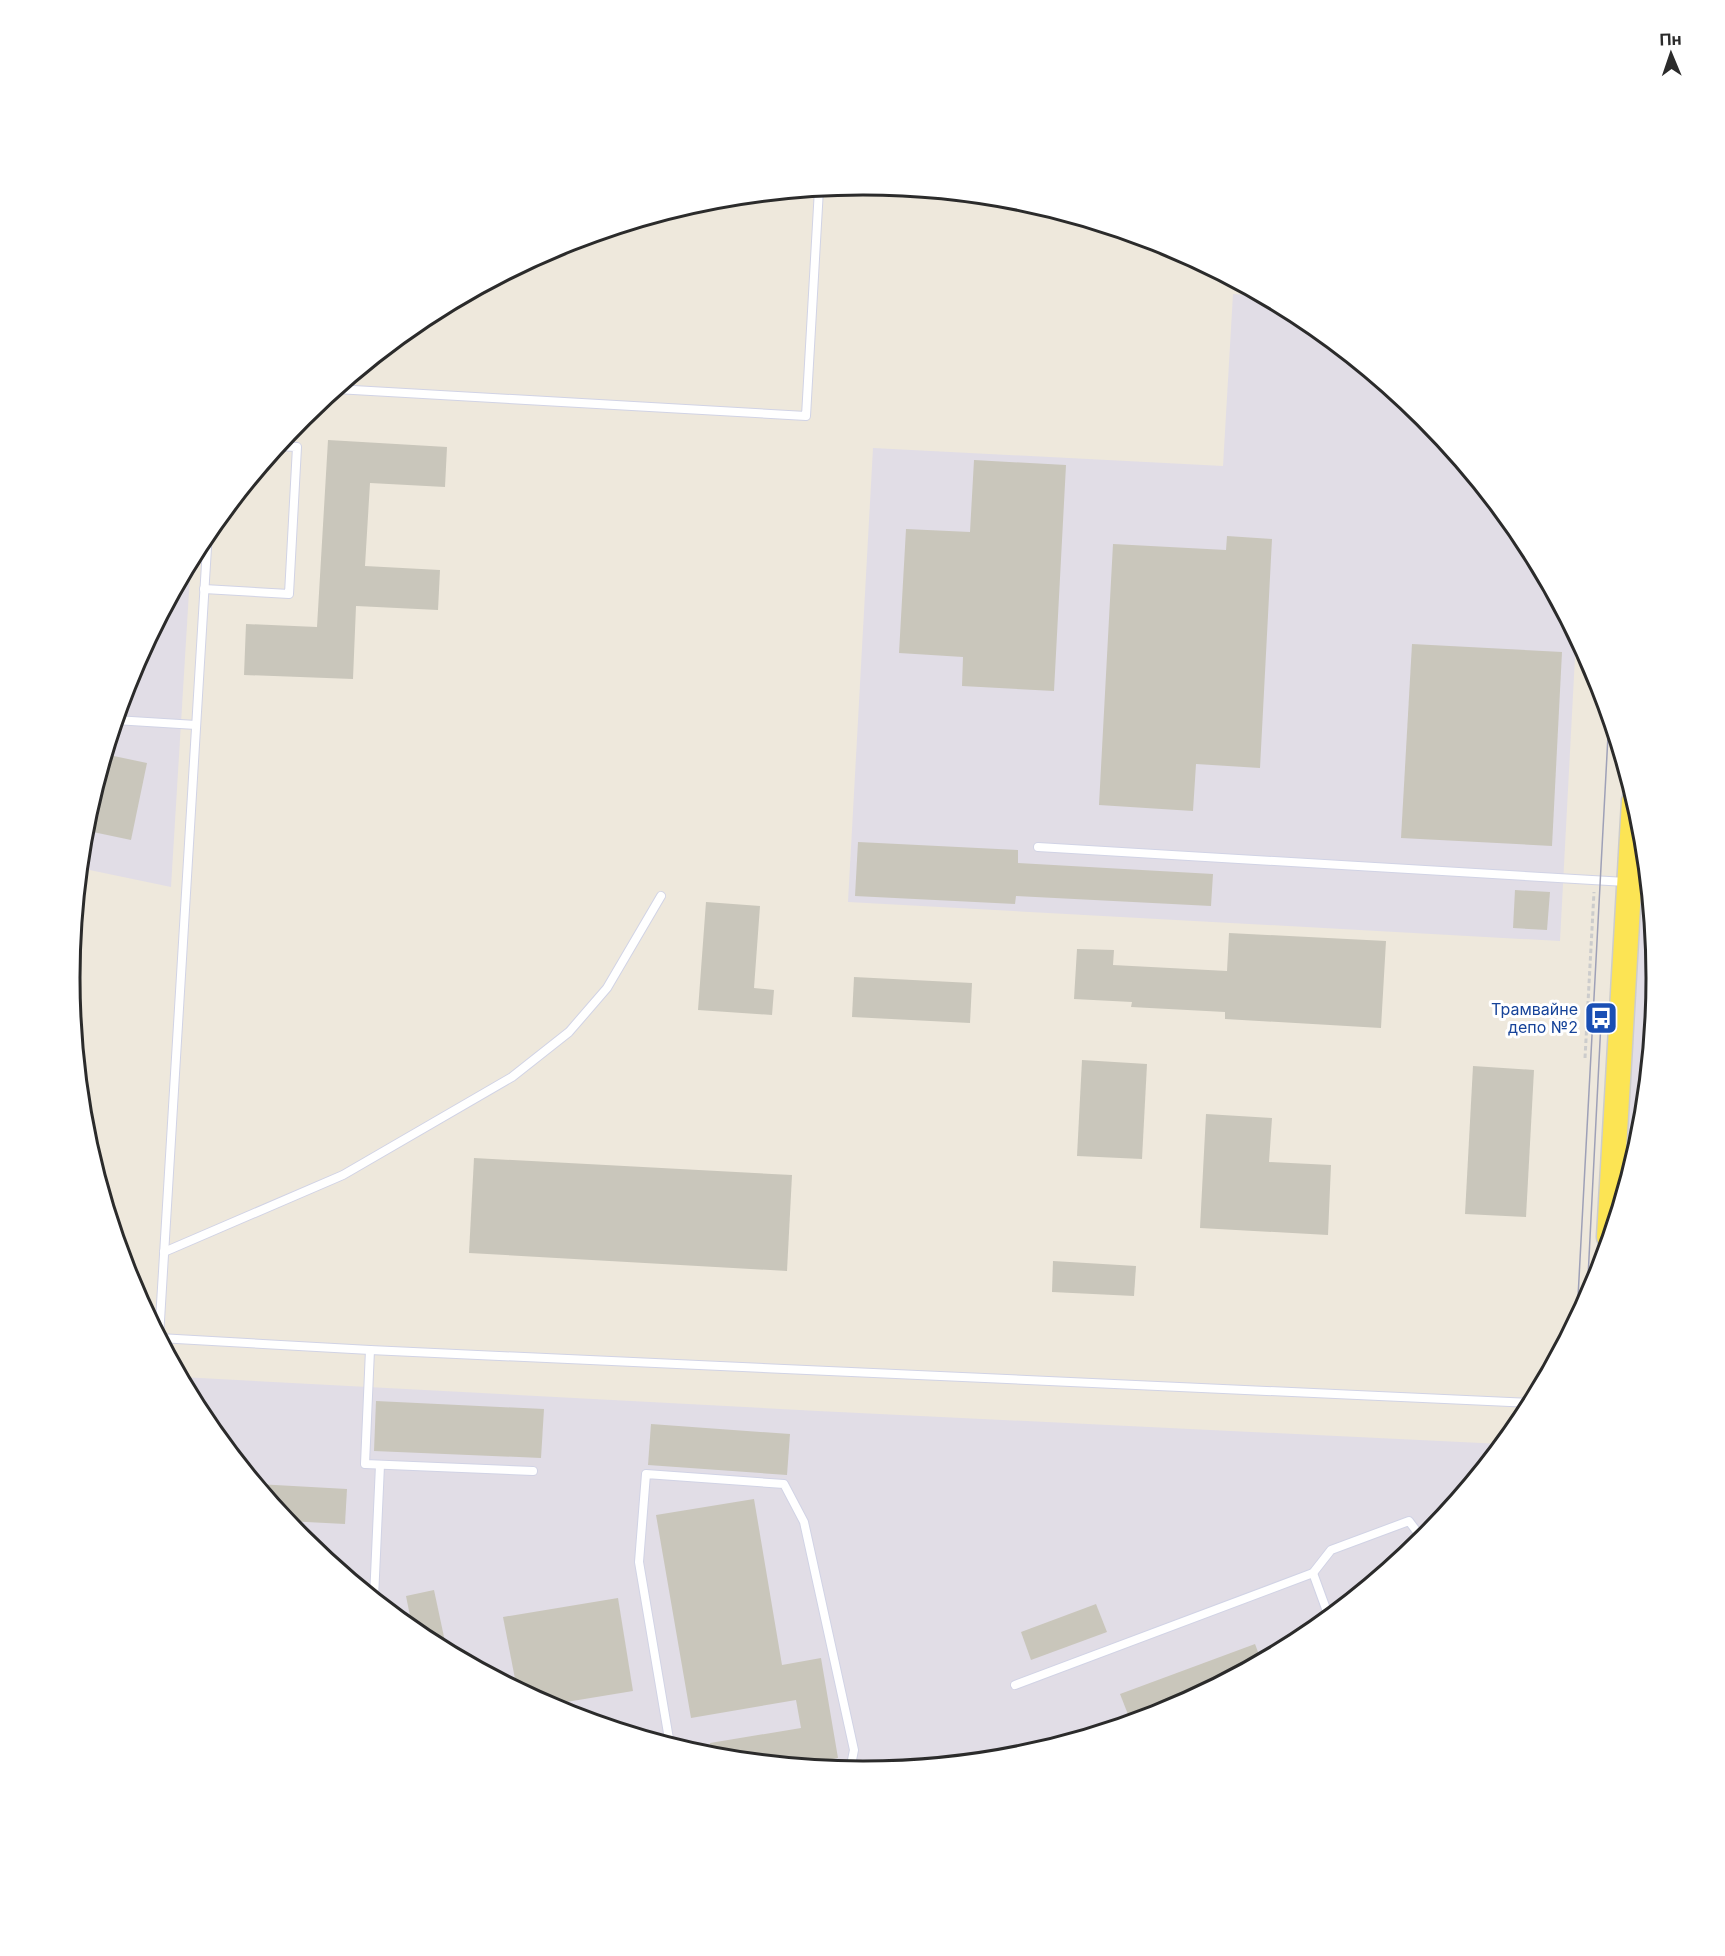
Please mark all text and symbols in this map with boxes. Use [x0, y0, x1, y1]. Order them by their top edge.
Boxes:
north arrow [1641, 24, 1701, 84]
text: Пн [1659, 29, 1682, 49]
place label: Трамвайне депо №2 [1491, 999, 1578, 1037]
bus stop icon: Трамвайне депо №2 [1583, 1000, 1619, 1036]

